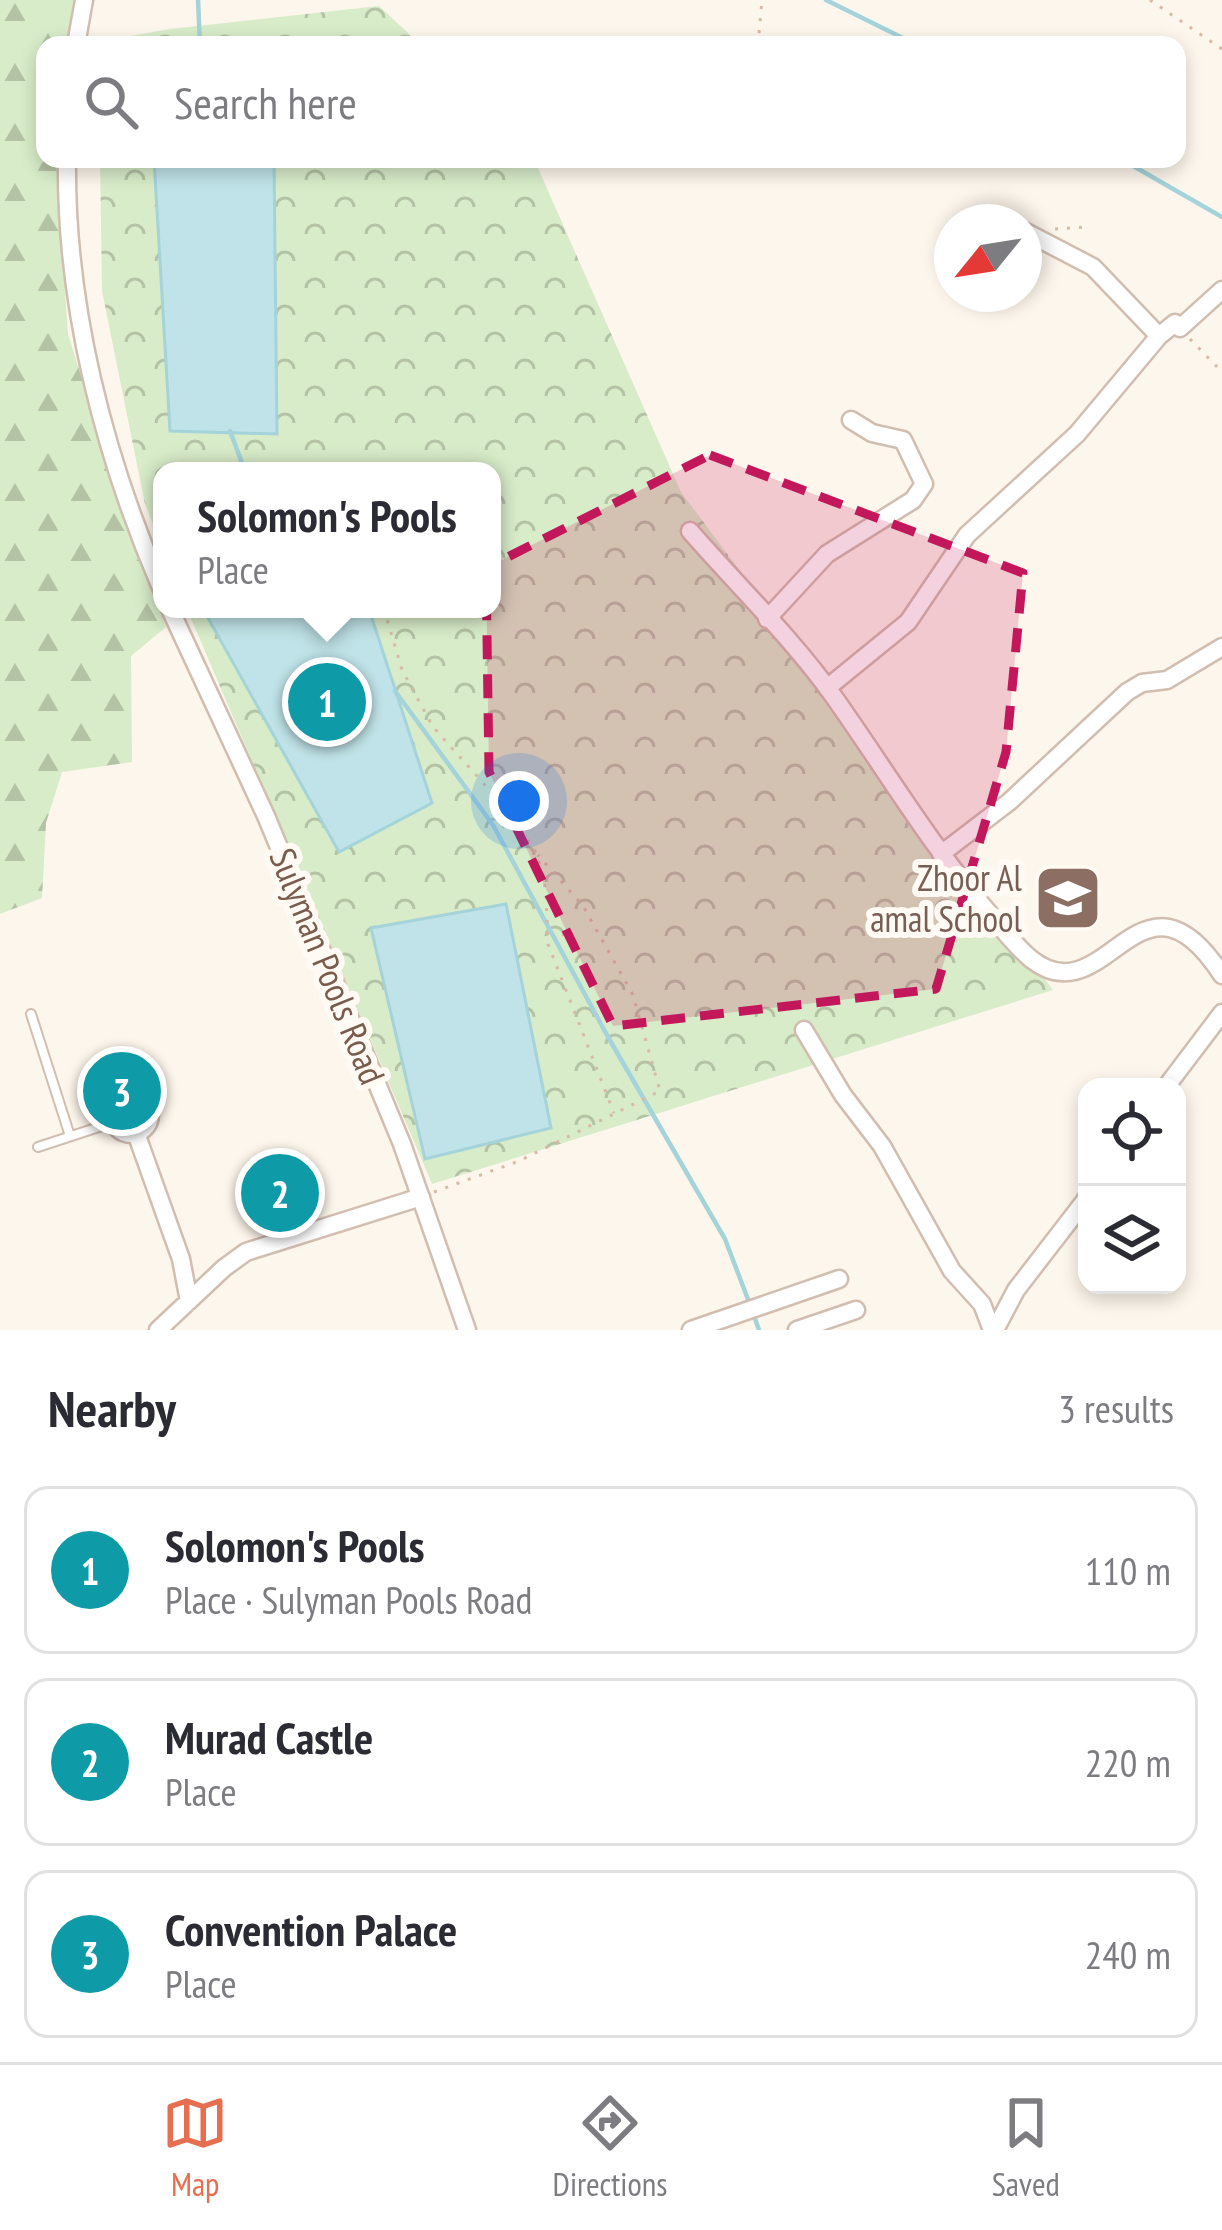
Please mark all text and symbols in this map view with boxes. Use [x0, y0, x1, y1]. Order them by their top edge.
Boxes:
search box [36, 36, 1186, 168]
icon: search [78, 69, 144, 135]
text: Search here [174, 73, 357, 131]
north arrow [934, 204, 1042, 312]
popup [153, 462, 501, 618]
text: Solomon's Pools [197, 486, 457, 544]
text: Place [197, 544, 269, 595]
pin: 1 [288, 657, 366, 747]
your location [489, 771, 549, 831]
street label: Sulyman Pools Road [259, 841, 397, 1091]
place label: Zhoor Al amal School [870, 854, 1023, 942]
school or university icon: Zhoor Al amal School [1033, 863, 1103, 933]
pin: 3 [83, 1046, 161, 1136]
map controls [1078, 1078, 1186, 1294]
button: locate [1078, 1078, 1186, 1186]
pin: 2 [241, 1148, 319, 1238]
button: layers [1078, 1186, 1186, 1294]
text: Nearby [48, 1375, 176, 1441]
text: 3 results [1058, 1383, 1174, 1434]
text: Solomon's Pools [165, 1516, 425, 1574]
text: 1 [81, 1545, 99, 1596]
text: 110 m [1085, 1545, 1171, 1596]
text: Place · Sulyman Pools Road [165, 1574, 532, 1625]
text: Murad Castle [165, 1708, 373, 1766]
text: 2 [81, 1737, 99, 1788]
text: 220 m [1085, 1737, 1171, 1788]
text: Place [165, 1766, 237, 1817]
text: Convention Palace [165, 1900, 457, 1958]
text: 3 [81, 1929, 99, 1980]
text: 240 m [1085, 1929, 1171, 1980]
text: Place [165, 1958, 237, 2009]
tab: Map [162, 2090, 228, 2205]
tab: Directions [553, 2090, 667, 2205]
tab: Saved [992, 2090, 1060, 2205]

